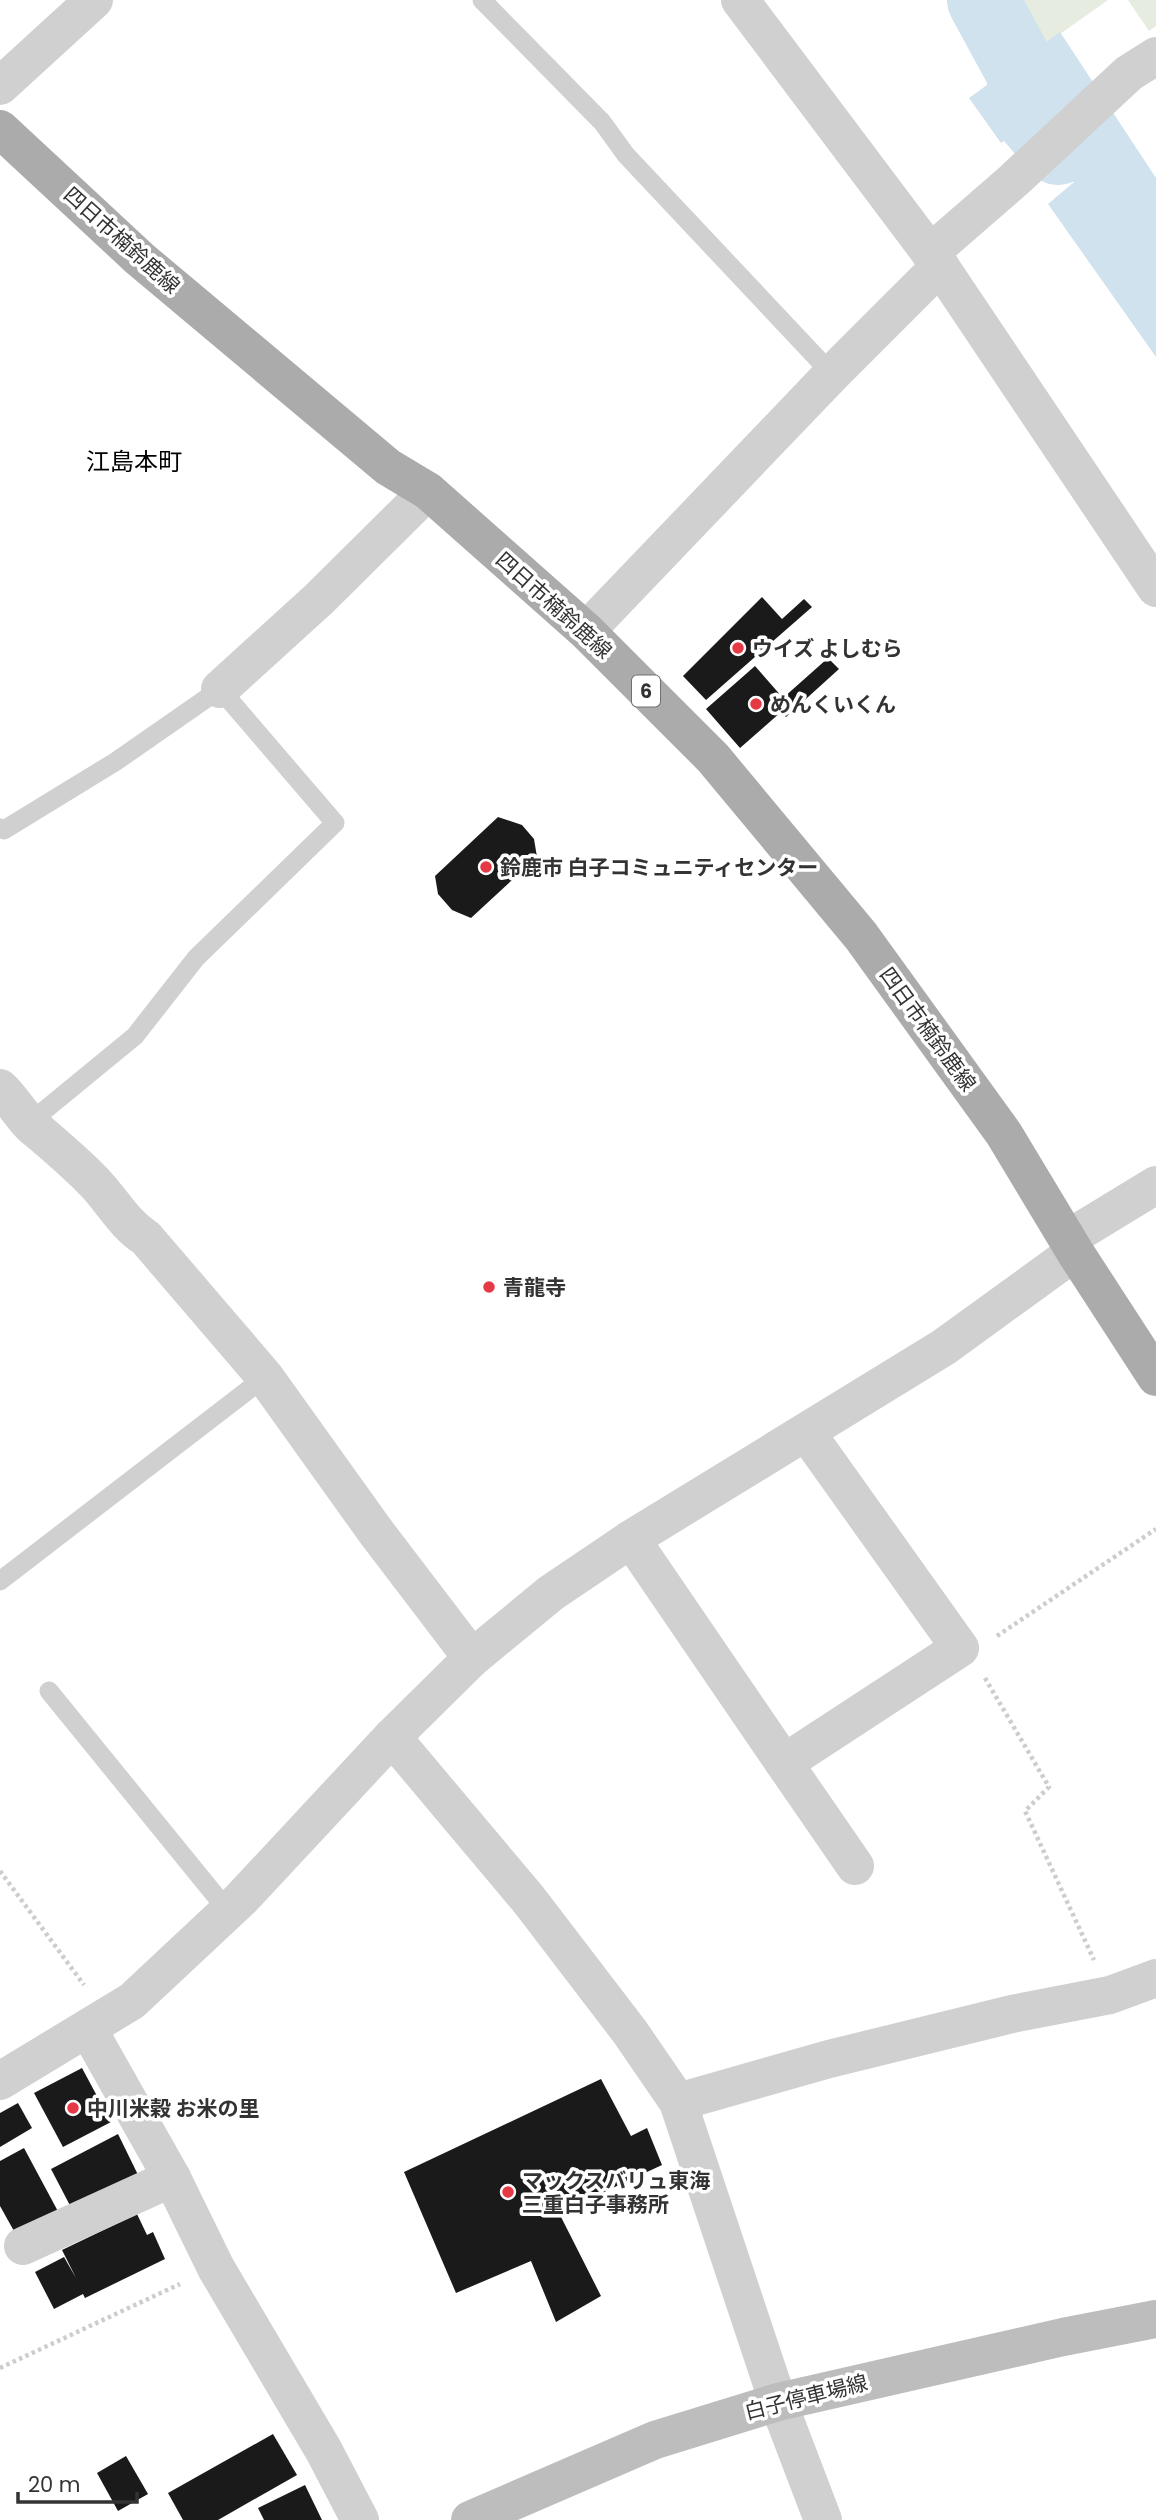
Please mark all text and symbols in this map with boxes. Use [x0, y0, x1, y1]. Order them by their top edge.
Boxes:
street label: 四日市楠鈴鹿線 [58, 180, 186, 300]
district label: 江島本町 [86, 445, 182, 478]
street label: 四日市楠鈴鹿線 [490, 545, 618, 665]
place label: ウイズ よしむら [752, 634, 903, 663]
marker: ウイズ よしむら [730, 640, 746, 656]
road number: 6 [632, 676, 660, 706]
place label: めんくいくん [770, 690, 896, 719]
marker: めんくいくん [748, 696, 764, 712]
place label: 鈴鹿市 白子コミュニティセンター [500, 853, 818, 882]
marker: 鈴鹿市 白子コミュニティセンター [478, 859, 494, 875]
street label: 四日市楠鈴鹿線 [873, 961, 983, 1097]
place label: 青龍寺 [503, 1273, 566, 1302]
marker: 青龍寺 [481, 1279, 497, 1295]
place label: 中川米穀 お米の里 [87, 2094, 259, 2123]
marker: 中川米穀 お米の里 [65, 2100, 81, 2116]
place label: マックスバリュ東海 三重白子事務所 [522, 2166, 710, 2219]
marker: マックスバリュ東海 三重白子事務所 [500, 2184, 516, 2200]
street label: 白子停車場線 [741, 2368, 871, 2426]
scale bar [18, 2460, 136, 2504]
text: 20 m [28, 2470, 81, 2499]

